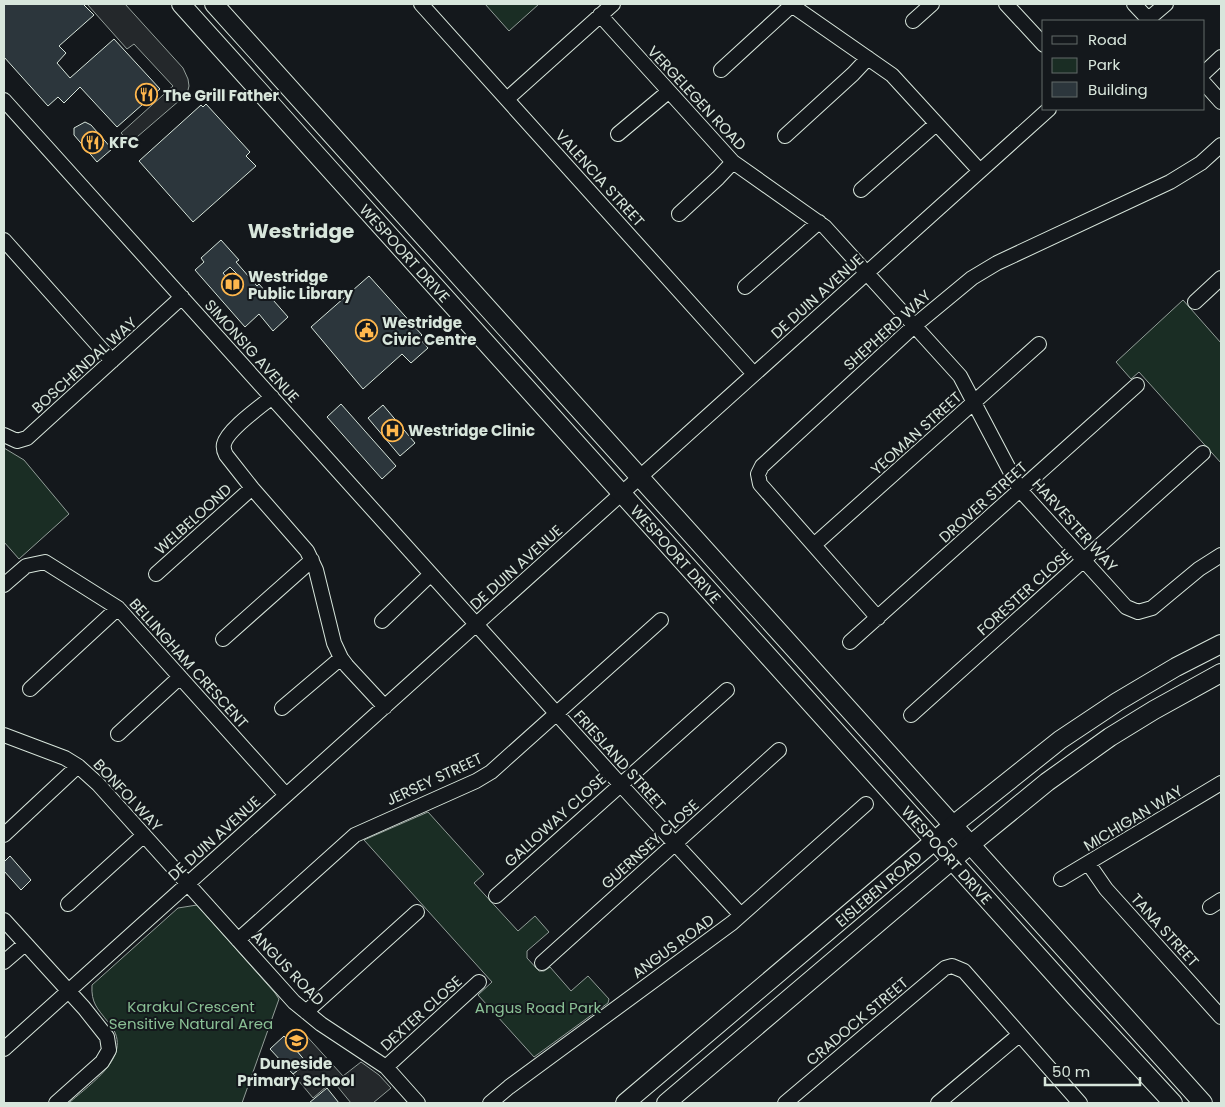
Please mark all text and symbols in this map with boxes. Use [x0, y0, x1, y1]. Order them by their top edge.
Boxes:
legend [1042, 20, 1205, 110]
text: Road [1088, 29, 1127, 50]
street label: VERGELEGEN ROAD [643, 41, 751, 155]
text: Park [1088, 54, 1120, 75]
text: Building [1088, 79, 1148, 100]
restaurant icon: The Grill Father [135, 83, 159, 107]
place label: The Grill Father [163, 85, 280, 106]
street label: VALENCIA STREET [551, 125, 649, 231]
restaurant icon: KFC [81, 130, 105, 154]
place label: KFC [109, 132, 139, 153]
street label: WESPOORT DRIVE [355, 199, 455, 307]
district label: Westridge [248, 217, 354, 245]
street label: DE DUIN AVENUE [766, 249, 868, 343]
place label: Westridge Public Library [248, 266, 354, 304]
library icon: Westridge Public Library [220, 273, 244, 297]
street label: SHEPHERD WAY [839, 285, 935, 375]
street label: SIMONSIG AVENUE [200, 295, 304, 407]
street label: BOSCHENDAL WAY [27, 312, 141, 418]
place label: Westridge Civic Centre [382, 312, 476, 350]
public building icon: Westridge Civic Centre [354, 319, 378, 343]
street label: YEOMAN STREET [866, 387, 966, 479]
hospital icon: Westridge Clinic [380, 418, 404, 442]
place label: Westridge Clinic [408, 420, 535, 441]
street label: DROVER STREET [934, 457, 1032, 547]
street label: HARVESTER WAY [1027, 474, 1123, 576]
street label: WELBELOOND [150, 479, 236, 559]
street label: WESPOORT DRIVE [626, 500, 726, 608]
street label: DE DUIN AVENUE [465, 520, 567, 614]
street label: FORESTER CLOSE [972, 544, 1076, 640]
street label: BELLINGHAM CRESCENT [125, 593, 253, 733]
street label: FRIESLAND STREET [569, 705, 671, 815]
street label: JERSEY STREET [383, 748, 485, 810]
street label: BONFOI WAY [89, 754, 167, 836]
street label: GALLOWAY CLOSE [500, 769, 610, 871]
street label: MICHIGAN WAY [1080, 780, 1187, 856]
street label: DE DUIN AVENUE [163, 791, 265, 885]
street label: GUERNSEY CLOSE [597, 794, 703, 894]
street label: WESPOORT DRIVE [897, 801, 997, 909]
street label: EISLEBEN ROAD [831, 846, 926, 931]
street label: TANA STREET [1126, 889, 1204, 971]
street label: ANGUS ROAD [628, 909, 718, 983]
street label: ANGUS ROAD [247, 926, 329, 1010]
street label: DEXTER CLOSE [376, 971, 466, 1055]
street label: CRADOCK STREET [801, 972, 913, 1070]
park label: Karakul Crescent Sensitive Natural Area [109, 996, 273, 1034]
park label: Angus Road Park [475, 997, 601, 1018]
school or university icon: Duneside Primary School [284, 1028, 308, 1052]
place label: Duneside Primary School [237, 1053, 355, 1091]
scale bar [1045, 1054, 1140, 1086]
text: 50 m [1052, 1061, 1090, 1082]

